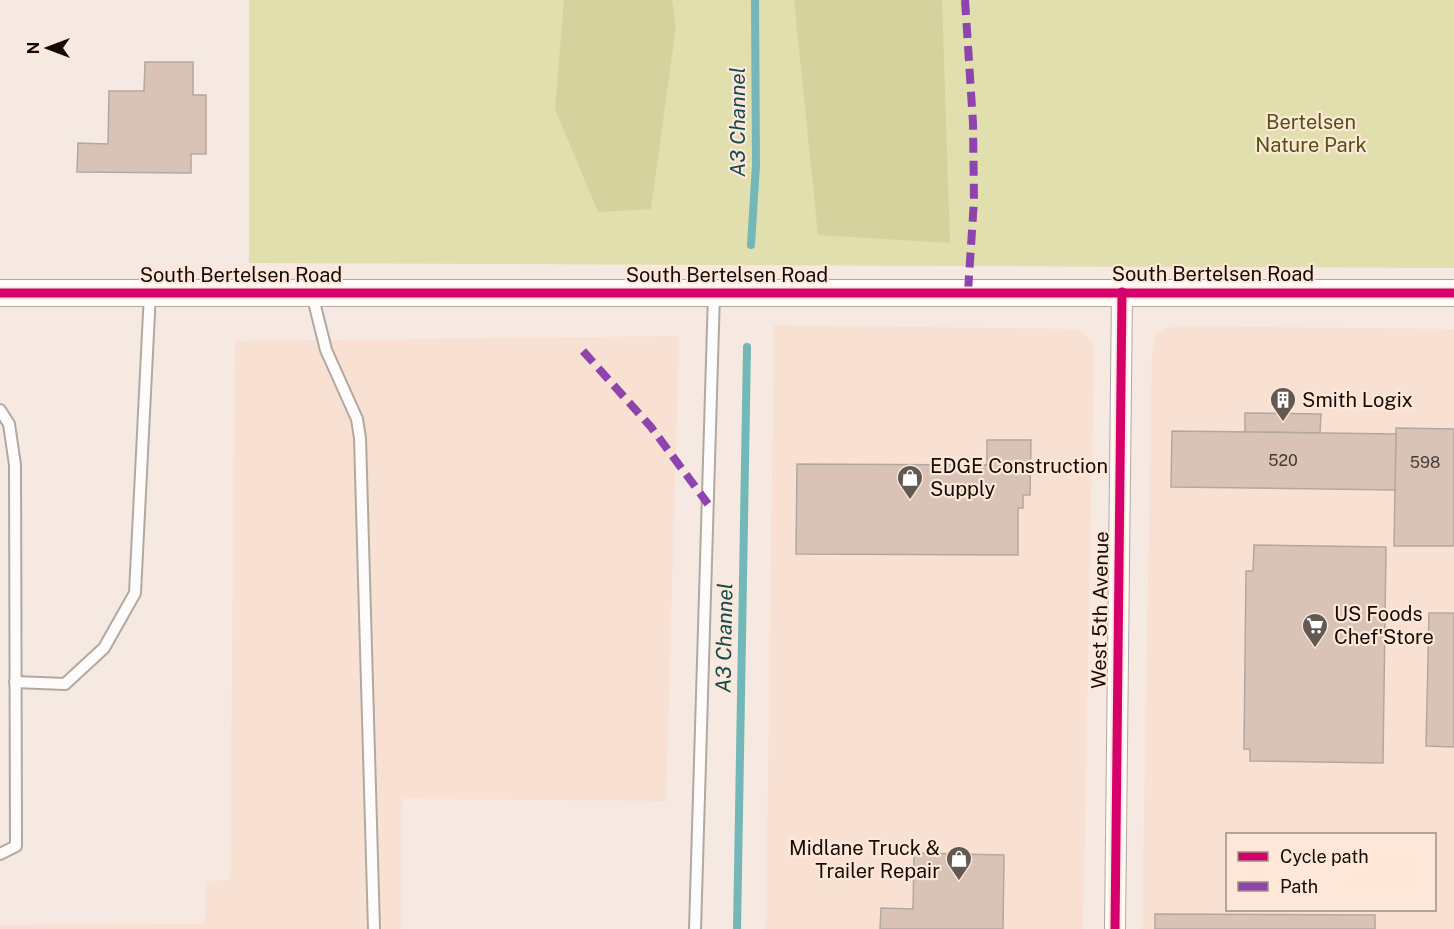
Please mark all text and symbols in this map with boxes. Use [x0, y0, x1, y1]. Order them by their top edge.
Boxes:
north arrow [18, 18, 78, 78]
text: N [24, 42, 43, 54]
water label: A3 Channel [725, 67, 750, 177]
park label: Bertelsen Nature Park [1255, 110, 1367, 157]
street label: South Bertelsen Road [1112, 262, 1314, 286]
street label: South Bertelsen Road [140, 263, 342, 287]
street label: South Bertelsen Road [626, 263, 828, 287]
building icon: Smith Logix [1268, 385, 1298, 423]
place label: Smith Logix [1302, 388, 1413, 412]
house number: 520 [1268, 451, 1298, 470]
house number: 598 [1410, 453, 1440, 472]
place label: EDGE Construction Supply [930, 454, 1108, 501]
shop icon: EDGE Construction Supply [895, 463, 925, 501]
street label: West 5th Avenue [1087, 531, 1113, 689]
water label: A3 Channel [711, 583, 737, 693]
place label: US Foods Chef'Store [1334, 602, 1434, 649]
supermarket icon: US Foods Chef'Store [1300, 611, 1330, 649]
legend [1226, 833, 1436, 911]
place label: Midlane Truck & Trailer Repair [789, 836, 940, 883]
shop icon: Midlane Truck & Trailer Repair [944, 844, 974, 882]
text: Cycle path [1280, 846, 1369, 867]
text: Path [1280, 876, 1318, 897]

